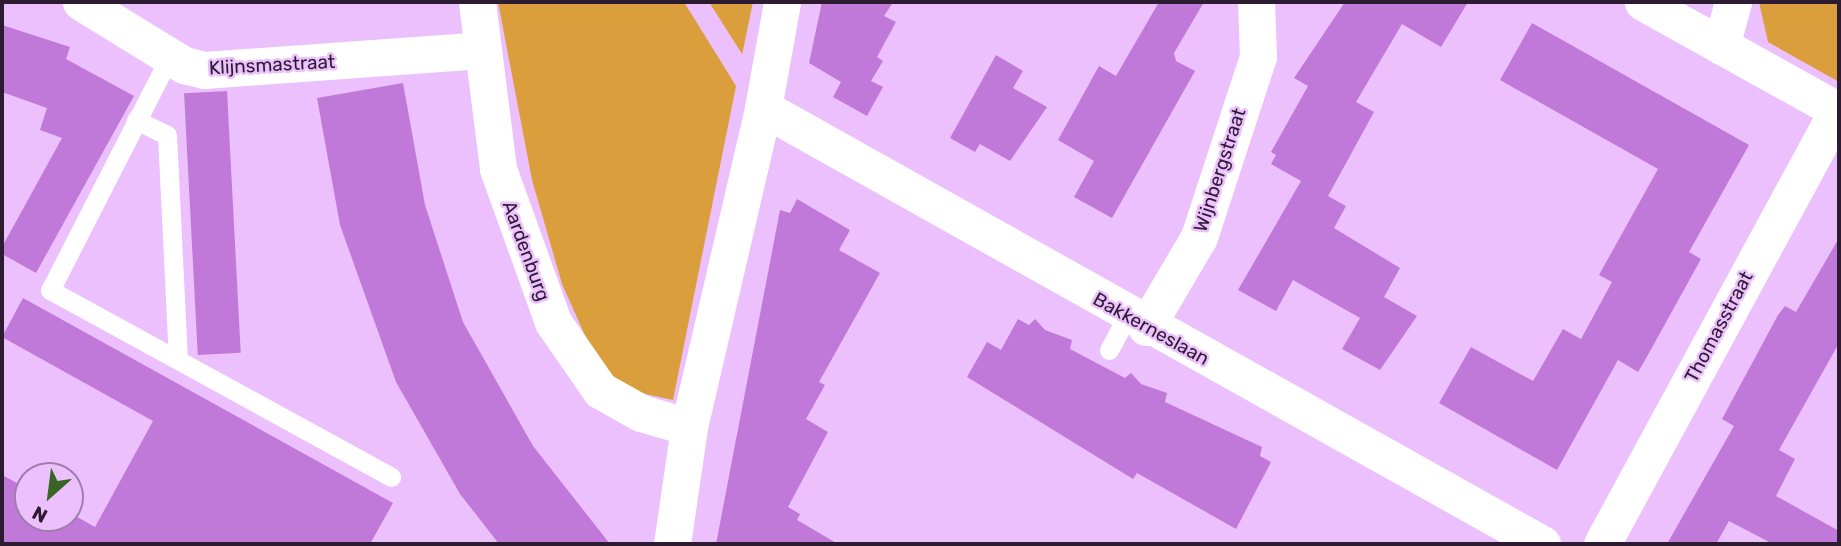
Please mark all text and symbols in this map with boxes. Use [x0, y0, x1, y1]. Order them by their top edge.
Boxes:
street label: Klijnsmastraat [208, 50, 336, 80]
street label: Wijnbergstraat [1189, 105, 1251, 235]
street label: Aardenburg [497, 198, 555, 304]
street label: Thomasstraat [1680, 268, 1758, 386]
street label: Bakkerneslaan [1089, 288, 1213, 370]
north arrow [14, 462, 84, 532]
text: N [28, 501, 51, 528]

